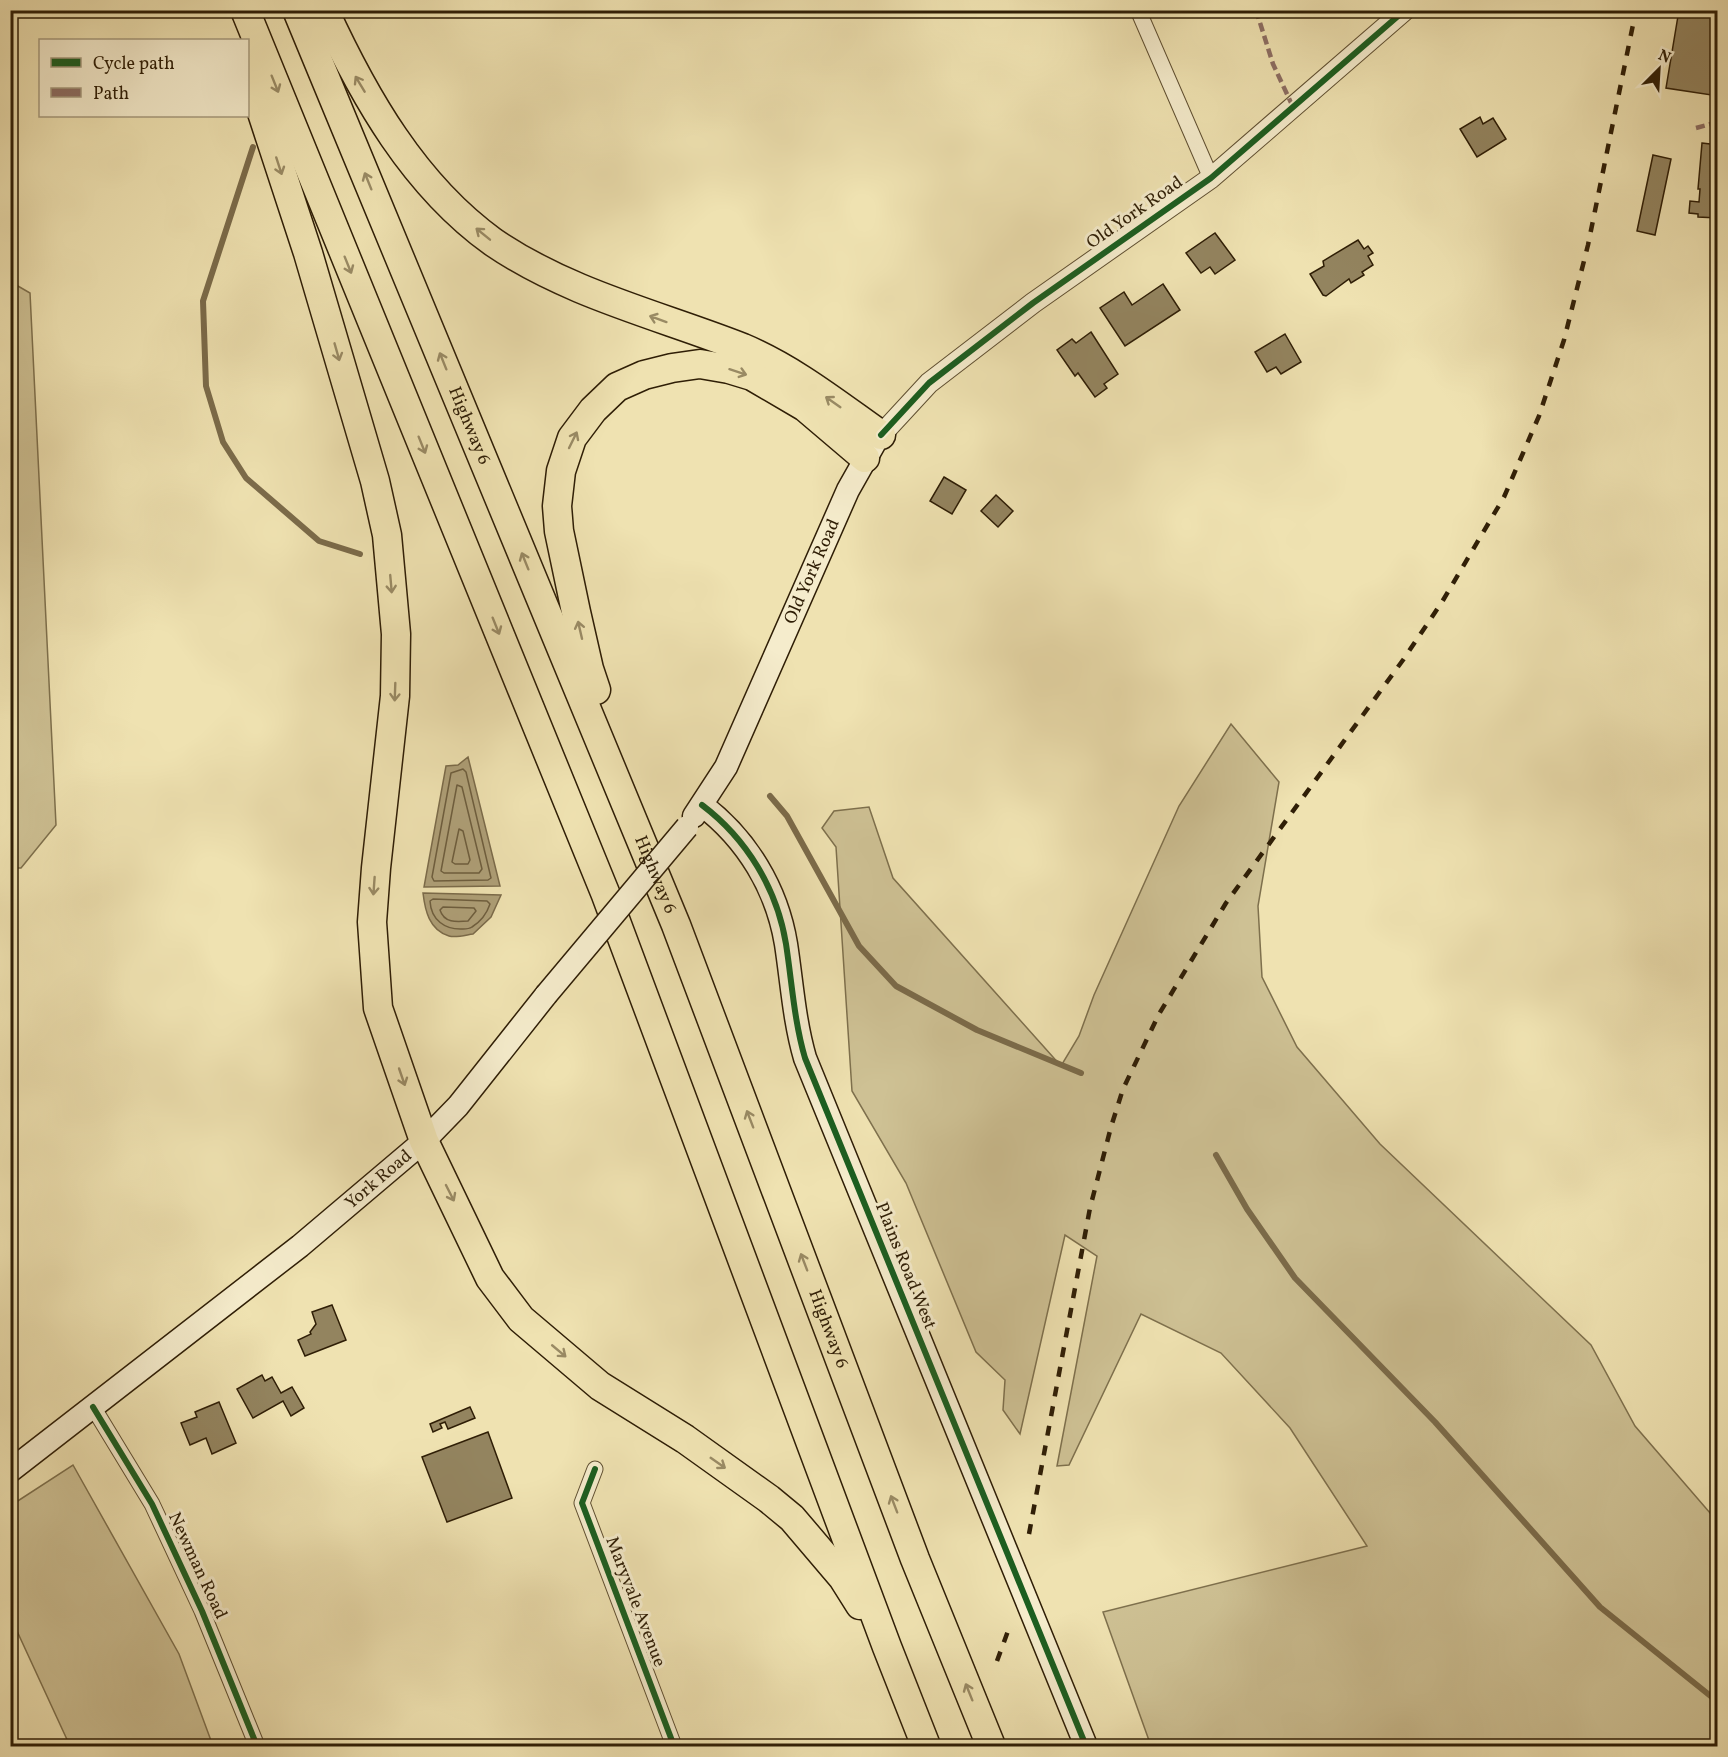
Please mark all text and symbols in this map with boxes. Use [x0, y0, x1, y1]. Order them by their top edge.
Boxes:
legend [39, 39, 249, 117]
north arrow [1629, 39, 1689, 99]
text: N [1655, 45, 1674, 70]
text: Cycle path [93, 52, 175, 77]
one-way arrow [270, 74, 281, 93]
one-way arrow [354, 76, 366, 93]
text: Path [93, 82, 129, 107]
one-way arrow [274, 156, 285, 175]
street label: Old York Road [1082, 170, 1188, 256]
one-way arrow [362, 172, 373, 191]
one-way arrow [475, 227, 491, 240]
one-way arrow [343, 255, 354, 273]
one-way arrow [649, 312, 668, 323]
one-way arrow [332, 342, 343, 361]
one-way arrow [436, 352, 447, 370]
one-way arrow [728, 367, 747, 378]
street label: Highway 6 [442, 383, 497, 469]
one-way arrow [825, 395, 841, 408]
one-way arrow [567, 431, 579, 449]
one-way arrow [417, 435, 428, 454]
street label: Old York Road [778, 515, 846, 628]
one-way arrow [519, 552, 530, 570]
one-way arrow [386, 574, 397, 594]
one-way arrow [491, 616, 502, 634]
one-way arrow [574, 621, 585, 640]
one-way arrow [389, 682, 400, 702]
street label: Highway 6 [628, 832, 683, 918]
one-way arrow [369, 876, 380, 896]
one-way arrow [397, 1067, 408, 1086]
one-way arrow [743, 1111, 754, 1129]
street label: York Road [340, 1144, 418, 1215]
one-way arrow [444, 1184, 456, 1202]
street label: Plains Road West [868, 1199, 942, 1333]
one-way arrow [797, 1254, 808, 1272]
street label: Highway 6 [802, 1286, 854, 1372]
one-way arrow [551, 1345, 567, 1358]
one-way arrow [710, 1457, 726, 1469]
one-way arrow [888, 1495, 899, 1514]
street label: Newman Road [161, 1508, 233, 1624]
street label: Maryvale Avenue [599, 1533, 671, 1671]
one-way arrow [963, 1684, 974, 1702]

